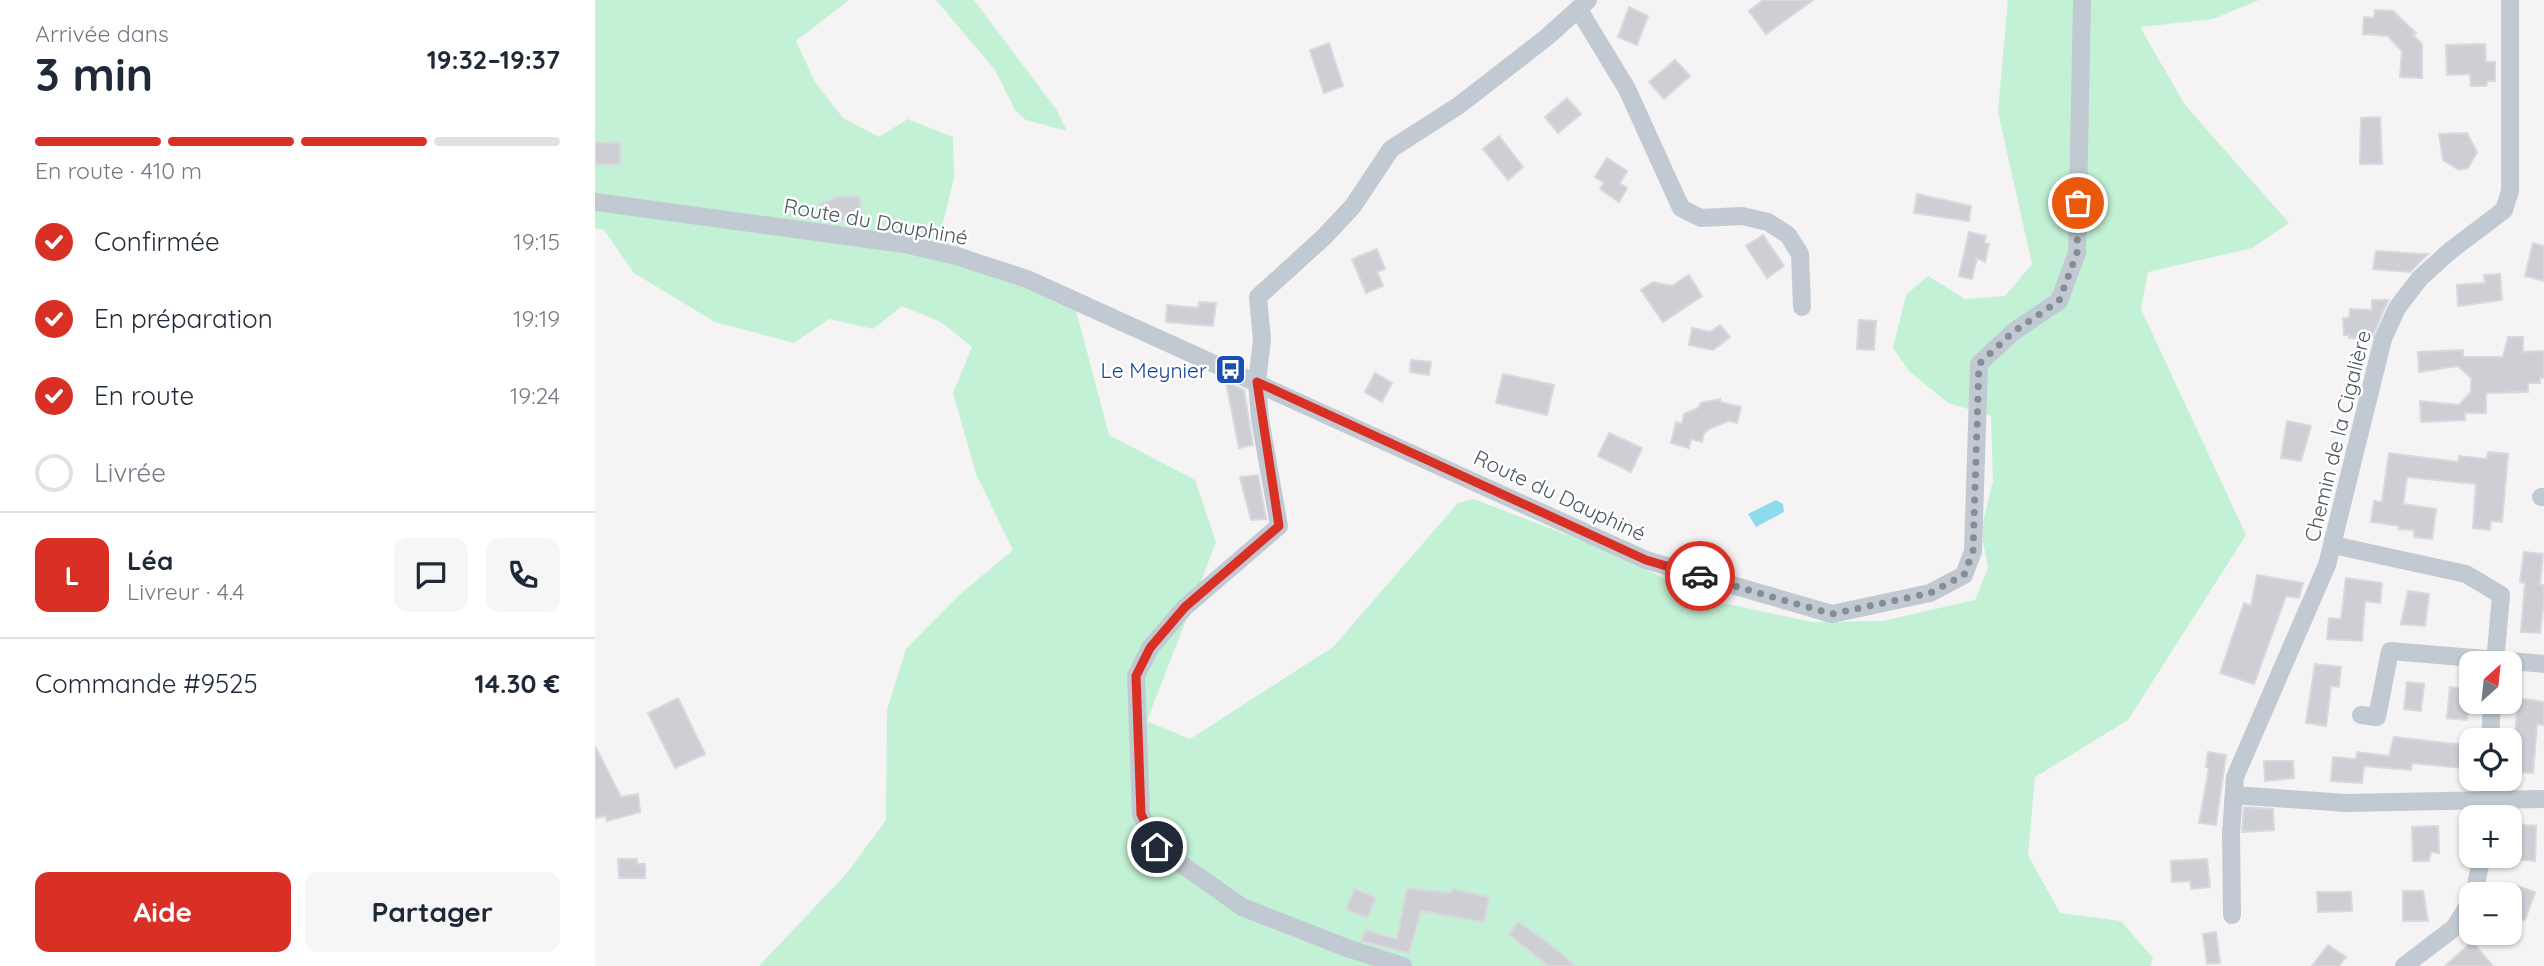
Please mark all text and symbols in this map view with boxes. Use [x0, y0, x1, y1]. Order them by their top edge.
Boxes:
text: Arrivée dans [35, 19, 169, 48]
text: 19:32–19:37 [427, 43, 560, 76]
text: 3 min [35, 45, 153, 103]
text: En route · 410 m [35, 156, 202, 185]
pin [2048, 173, 2108, 233]
icon: bag [2059, 184, 2097, 222]
street label: Route du Dauphiné [782, 192, 970, 250]
icon: check [35, 223, 73, 261]
text: Confirmée [94, 225, 220, 258]
text: 19:15 [513, 227, 560, 256]
icon: check [35, 300, 73, 338]
text: En préparation [94, 302, 273, 335]
text: 19:19 [513, 304, 560, 333]
street label: Chemin de la Cigalière [2298, 327, 2376, 545]
bus stop icon: Le Meynier [1213, 353, 1247, 387]
place label: Le Meynier [1101, 357, 1207, 383]
icon: check [35, 377, 73, 415]
text: En route [94, 379, 194, 412]
text: 19:24 [510, 381, 560, 410]
street label: Route du Dauphiné [1470, 444, 1650, 546]
text: Livrée [94, 456, 166, 489]
button: chat [394, 538, 468, 612]
button: phone [486, 538, 560, 612]
courier [1665, 541, 1735, 611]
text: Léa [127, 544, 173, 577]
icon: car [1681, 557, 1719, 595]
text: L [65, 559, 79, 592]
text: Livreur · 4.4 [127, 577, 244, 606]
north arrow [2459, 651, 2522, 714]
map controls [2459, 651, 2522, 945]
text: Commande #9525 [35, 667, 258, 700]
text: 14.30 € [475, 667, 560, 700]
button: locate [2459, 728, 2522, 791]
button: + [2459, 805, 2522, 868]
pin [1127, 817, 1187, 877]
icon: home [1138, 828, 1176, 866]
button: Aide [35, 872, 291, 952]
button: Partager [305, 872, 560, 952]
button: − [2459, 882, 2522, 945]

